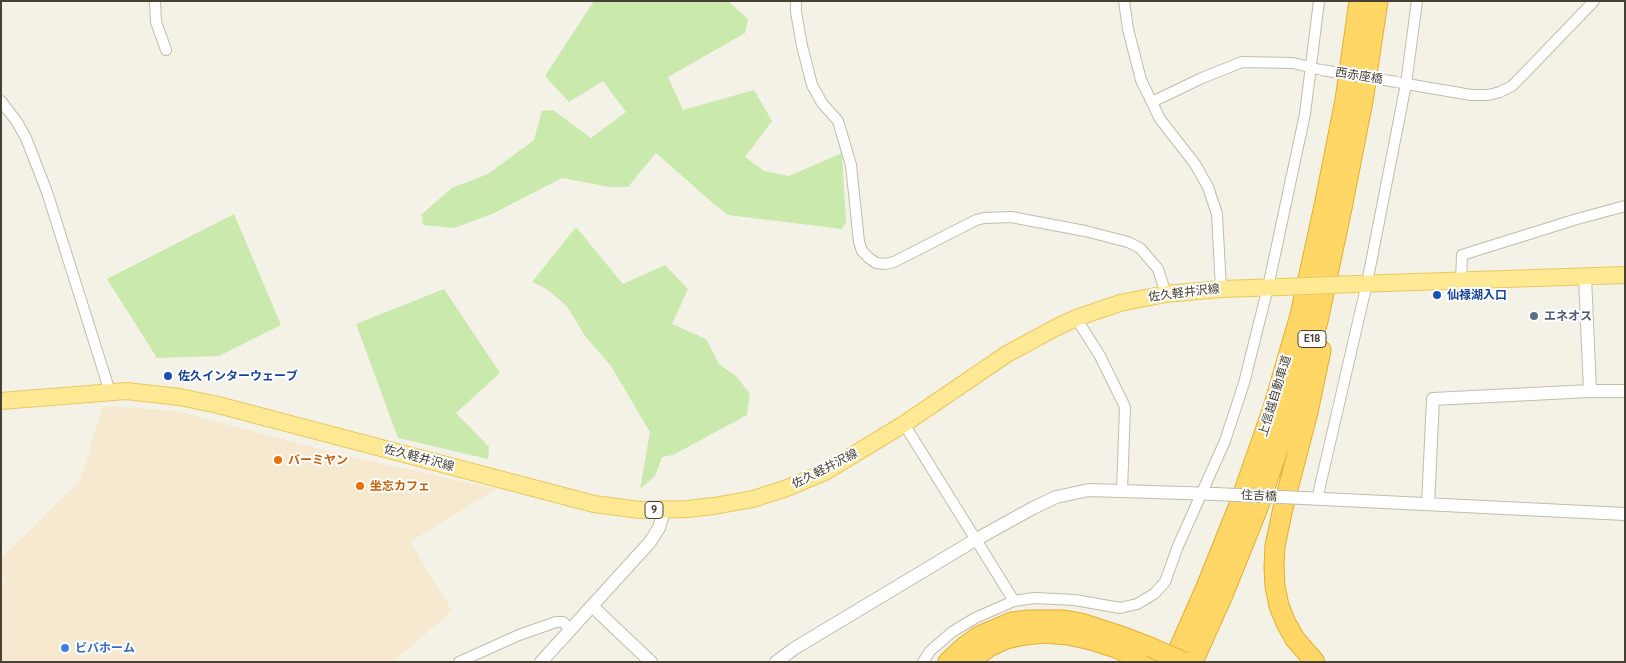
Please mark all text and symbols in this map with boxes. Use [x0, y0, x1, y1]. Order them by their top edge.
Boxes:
street label: 西赤座橋 [1334, 65, 1384, 87]
street label: 佐久軽井沢線 [1147, 281, 1221, 305]
place label: 仙禄湖入口 [1447, 288, 1507, 302]
marker: 仙禄湖入口 [1431, 289, 1443, 301]
place label: エネオス [1544, 309, 1592, 323]
marker: エネオス [1528, 310, 1540, 322]
road number: E18 [1298, 330, 1326, 348]
street label: 上信越自動車道 [1256, 354, 1294, 438]
place label: 佐久インターウェーブ [178, 369, 298, 383]
marker: 佐久インターウェーブ [162, 370, 174, 382]
street label: 佐久軽井沢線 [382, 442, 456, 474]
street label: 佐久軽井沢線 [790, 446, 860, 492]
place label: バーミヤン [288, 453, 348, 467]
marker: バーミヤン [272, 454, 284, 466]
place label: 坐忘カフェ [370, 479, 430, 493]
marker: 坐忘カフェ [354, 480, 366, 492]
street label: 住吉橋 [1241, 488, 1277, 504]
road number: 9 [645, 502, 663, 518]
place label: ビバホーム [75, 641, 135, 655]
marker: ビバホーム [59, 642, 71, 654]

